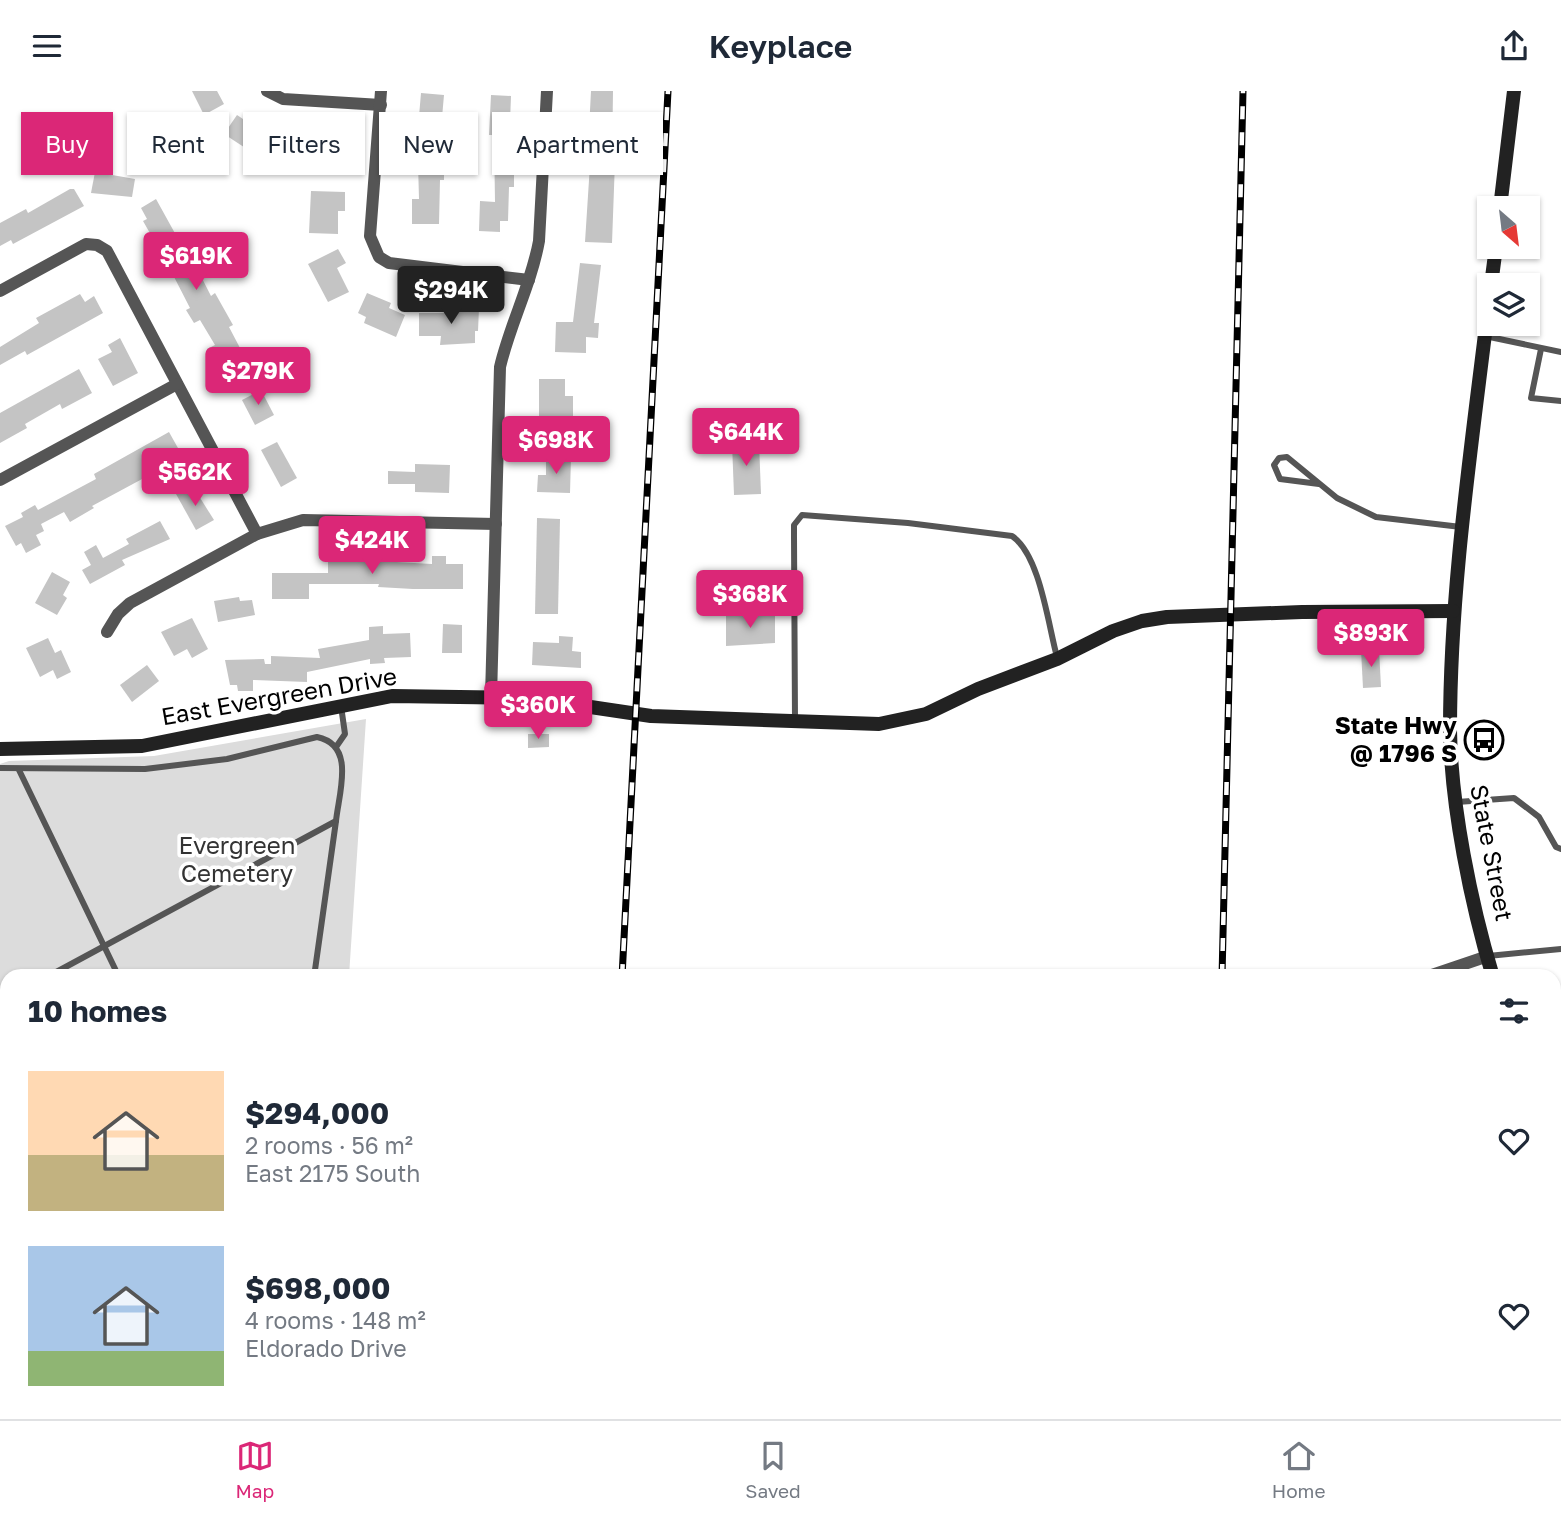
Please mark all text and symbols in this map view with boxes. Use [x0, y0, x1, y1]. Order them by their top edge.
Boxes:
icon: menu [28, 27, 66, 65]
text: Keyplace [709, 27, 852, 65]
icon: share [1495, 27, 1533, 65]
chip: Buy [21, 112, 113, 175]
chip: Rent [127, 112, 229, 175]
chip: Filters [243, 112, 365, 175]
chip: New [379, 112, 478, 175]
chip: Apartment [492, 112, 663, 175]
north arrow [1477, 196, 1540, 259]
map controls [1477, 196, 1540, 336]
pin: $619K [147, 233, 245, 292]
text: $619K [159, 241, 233, 269]
pin: $294K [402, 267, 500, 326]
button: layers [1477, 273, 1540, 336]
text: $294K [413, 275, 489, 303]
pin: $279K [209, 347, 307, 407]
text: $279K [221, 356, 295, 384]
pin: $644K [697, 409, 795, 468]
pin: $698K [507, 417, 605, 476]
text: $644K [708, 417, 784, 445]
text: $698K [518, 425, 594, 453]
pin: $562K [146, 449, 244, 508]
text: $562K [158, 457, 232, 485]
pin: $424K [323, 517, 421, 576]
text: $424K [335, 525, 409, 553]
pin: $368K [701, 571, 799, 630]
text: $368K [712, 579, 788, 607]
pin: $893K [1322, 609, 1420, 669]
text: $893K [1333, 618, 1409, 646]
street label: East Evergreen Drive [159, 661, 399, 731]
pin: $360K [489, 681, 587, 741]
text: $360K [500, 690, 576, 718]
place label: State Hwy @ 1796 S [1335, 710, 1458, 767]
bus stop icon: State Hwy @ 1796 S [1463, 719, 1505, 761]
street label: State Street [1465, 782, 1520, 923]
park label: Evergreen Cemetery [179, 830, 295, 887]
icon: filters [1495, 992, 1533, 1030]
text: 10 homes [28, 993, 167, 1029]
text: $294,000 [245, 1095, 389, 1131]
icon: home [84, 1099, 168, 1183]
icon: heart [1495, 1122, 1533, 1160]
text: 2 rooms · 56 m² [245, 1131, 413, 1159]
text: East 2175 South [245, 1159, 421, 1187]
text: $698,000 [245, 1270, 391, 1306]
icon: home [84, 1274, 168, 1358]
icon: heart [1495, 1297, 1533, 1335]
text: 4 rooms · 148 m² [245, 1306, 426, 1334]
text: Eldorado Drive [245, 1334, 407, 1362]
tab: Map [236, 1437, 274, 1502]
tab: Saved [745, 1437, 801, 1502]
tab: Home [1272, 1437, 1325, 1502]

